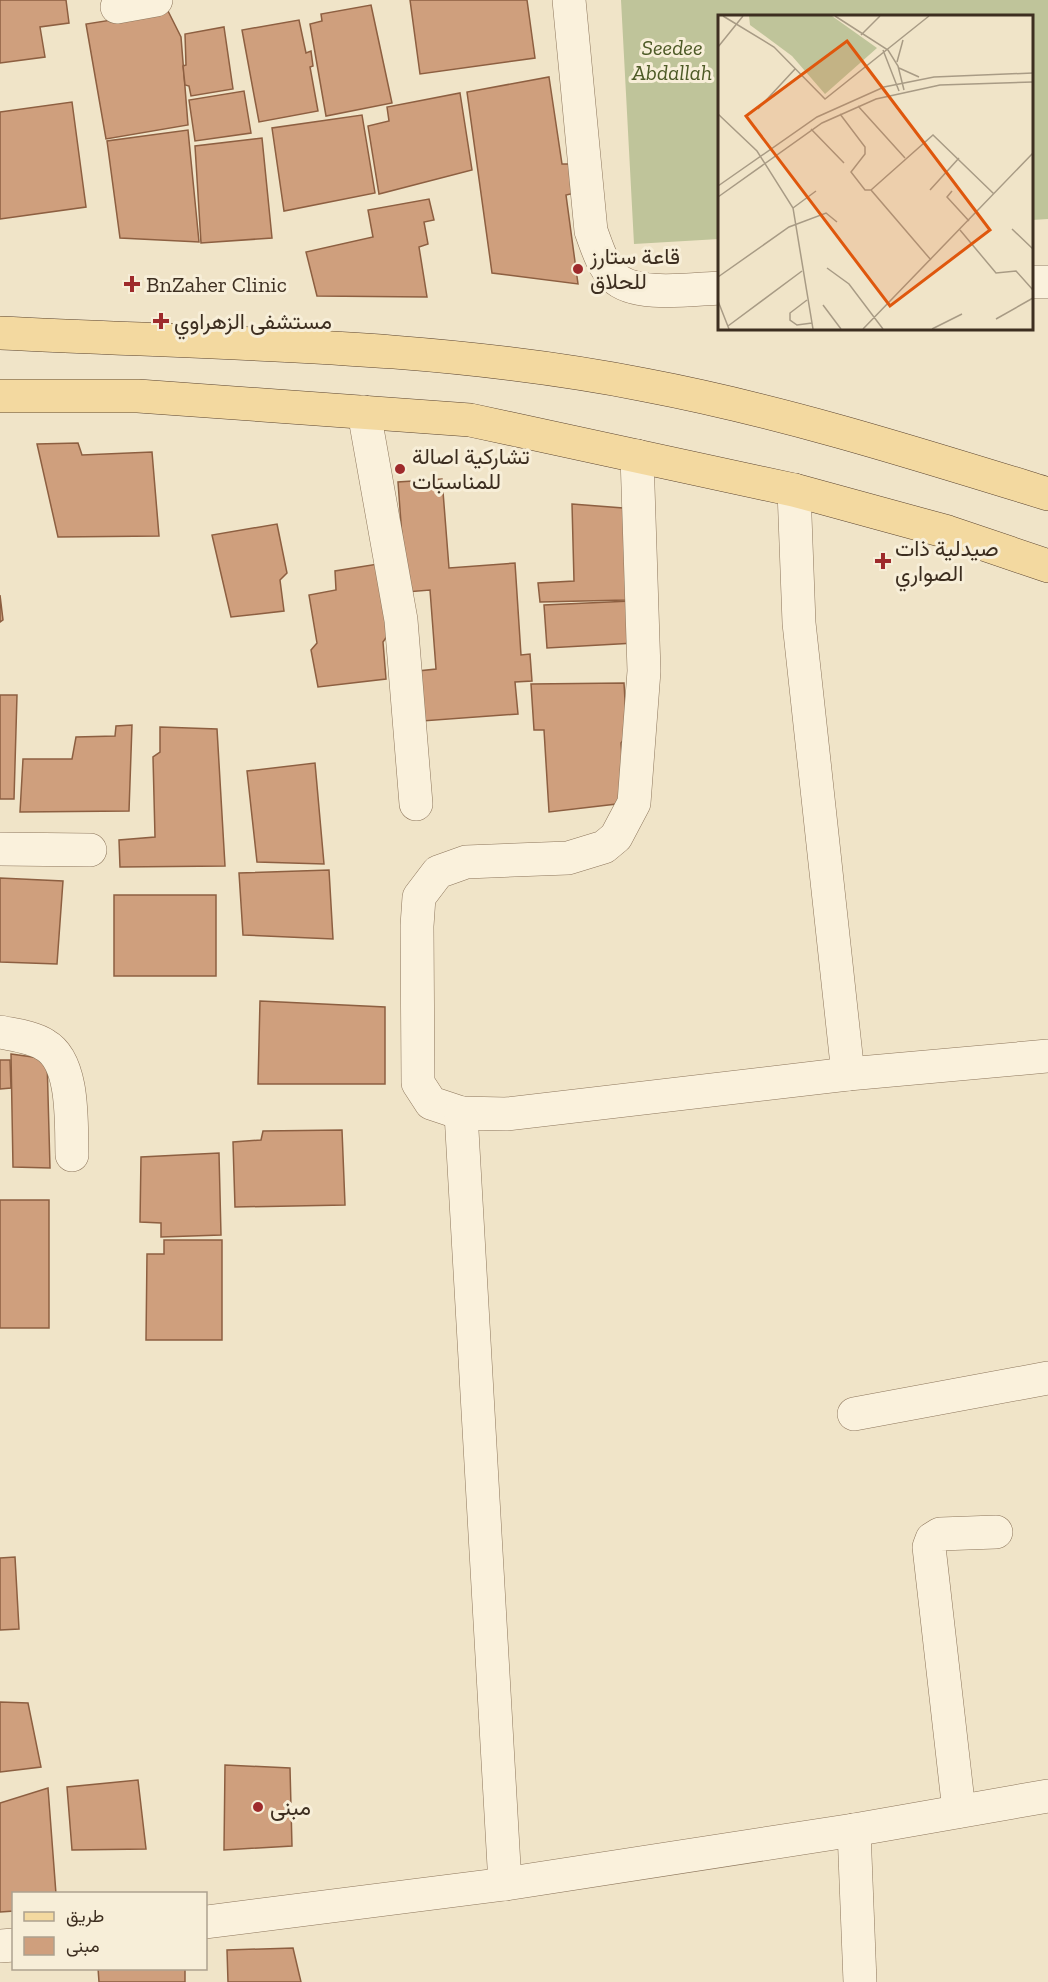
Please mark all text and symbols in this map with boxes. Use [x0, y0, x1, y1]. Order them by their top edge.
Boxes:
inset map [718, 15, 1033, 330]
park label: Seedee Abdallah [631, 34, 712, 86]
place label: قاعة ستارز للحلاق [589, 243, 680, 295]
marker: قاعة ستارز للحلاق [571, 262, 585, 276]
place label: BnZaher Clinic [146, 271, 287, 298]
marker: BnZaher Clinic [123, 275, 141, 293]
place label: مستشفى الزهراوي [174, 308, 332, 340]
marker: مستشفى الزهراوي [152, 312, 170, 330]
place label: تشاركية اصالة للمناسبات [412, 443, 530, 495]
marker: تشاركية اصالة للمناسبات [393, 462, 407, 476]
place label: صيدلية ذات الصواري [895, 535, 999, 592]
marker: صيدلية ذات الصواري [876, 554, 890, 568]
place label: مبنى [270, 1794, 311, 1821]
marker: مبنى [251, 1800, 265, 1814]
legend [12, 1892, 207, 1970]
text: طريق [66, 1905, 104, 1927]
text: مبنى [66, 1935, 100, 1957]

